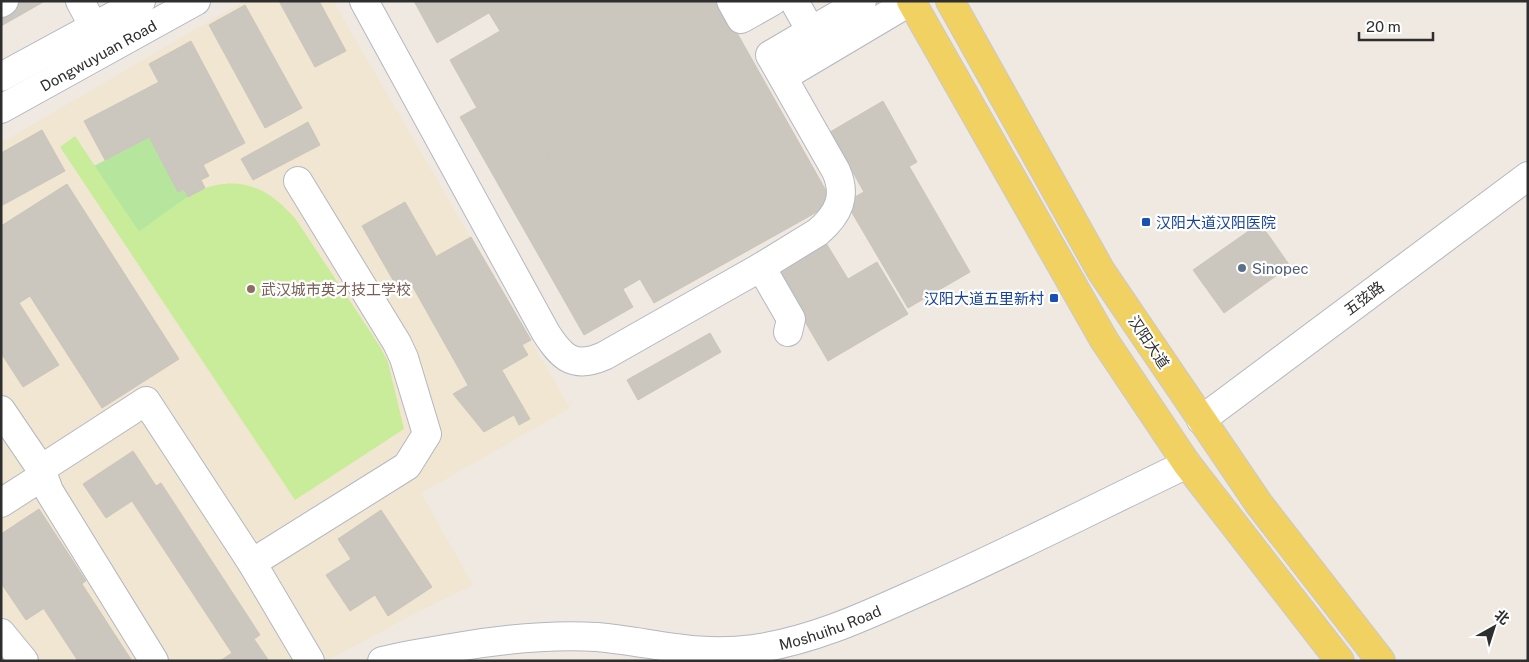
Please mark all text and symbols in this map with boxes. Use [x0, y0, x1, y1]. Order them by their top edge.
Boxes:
scale bar [1359, 10, 1433, 42]
street label: Dongwuyuan Road [37, 16, 159, 94]
text: 20 m [1366, 18, 1401, 35]
place label: 汉阳大道汉阳医院 [1156, 214, 1276, 231]
marker: 汉阳大道汉阳医院 [1140, 216, 1152, 228]
place label: Sinopec [1252, 260, 1309, 277]
marker: Sinopec [1236, 262, 1248, 274]
street label: 五弦路 [1341, 278, 1387, 318]
place label: 武汉城市英才技工学校 [261, 281, 411, 298]
marker: 武汉城市英才技工学校 [245, 283, 257, 295]
place label: 汉阳大道五里新村 [924, 290, 1044, 307]
marker: 汉阳大道五里新村 [1048, 292, 1060, 304]
street label: 汉阳大道 [1125, 312, 1173, 372]
street label: Moshuihu Road [777, 602, 883, 653]
north arrow [1469, 602, 1519, 652]
text: 北 [1492, 606, 1513, 628]

